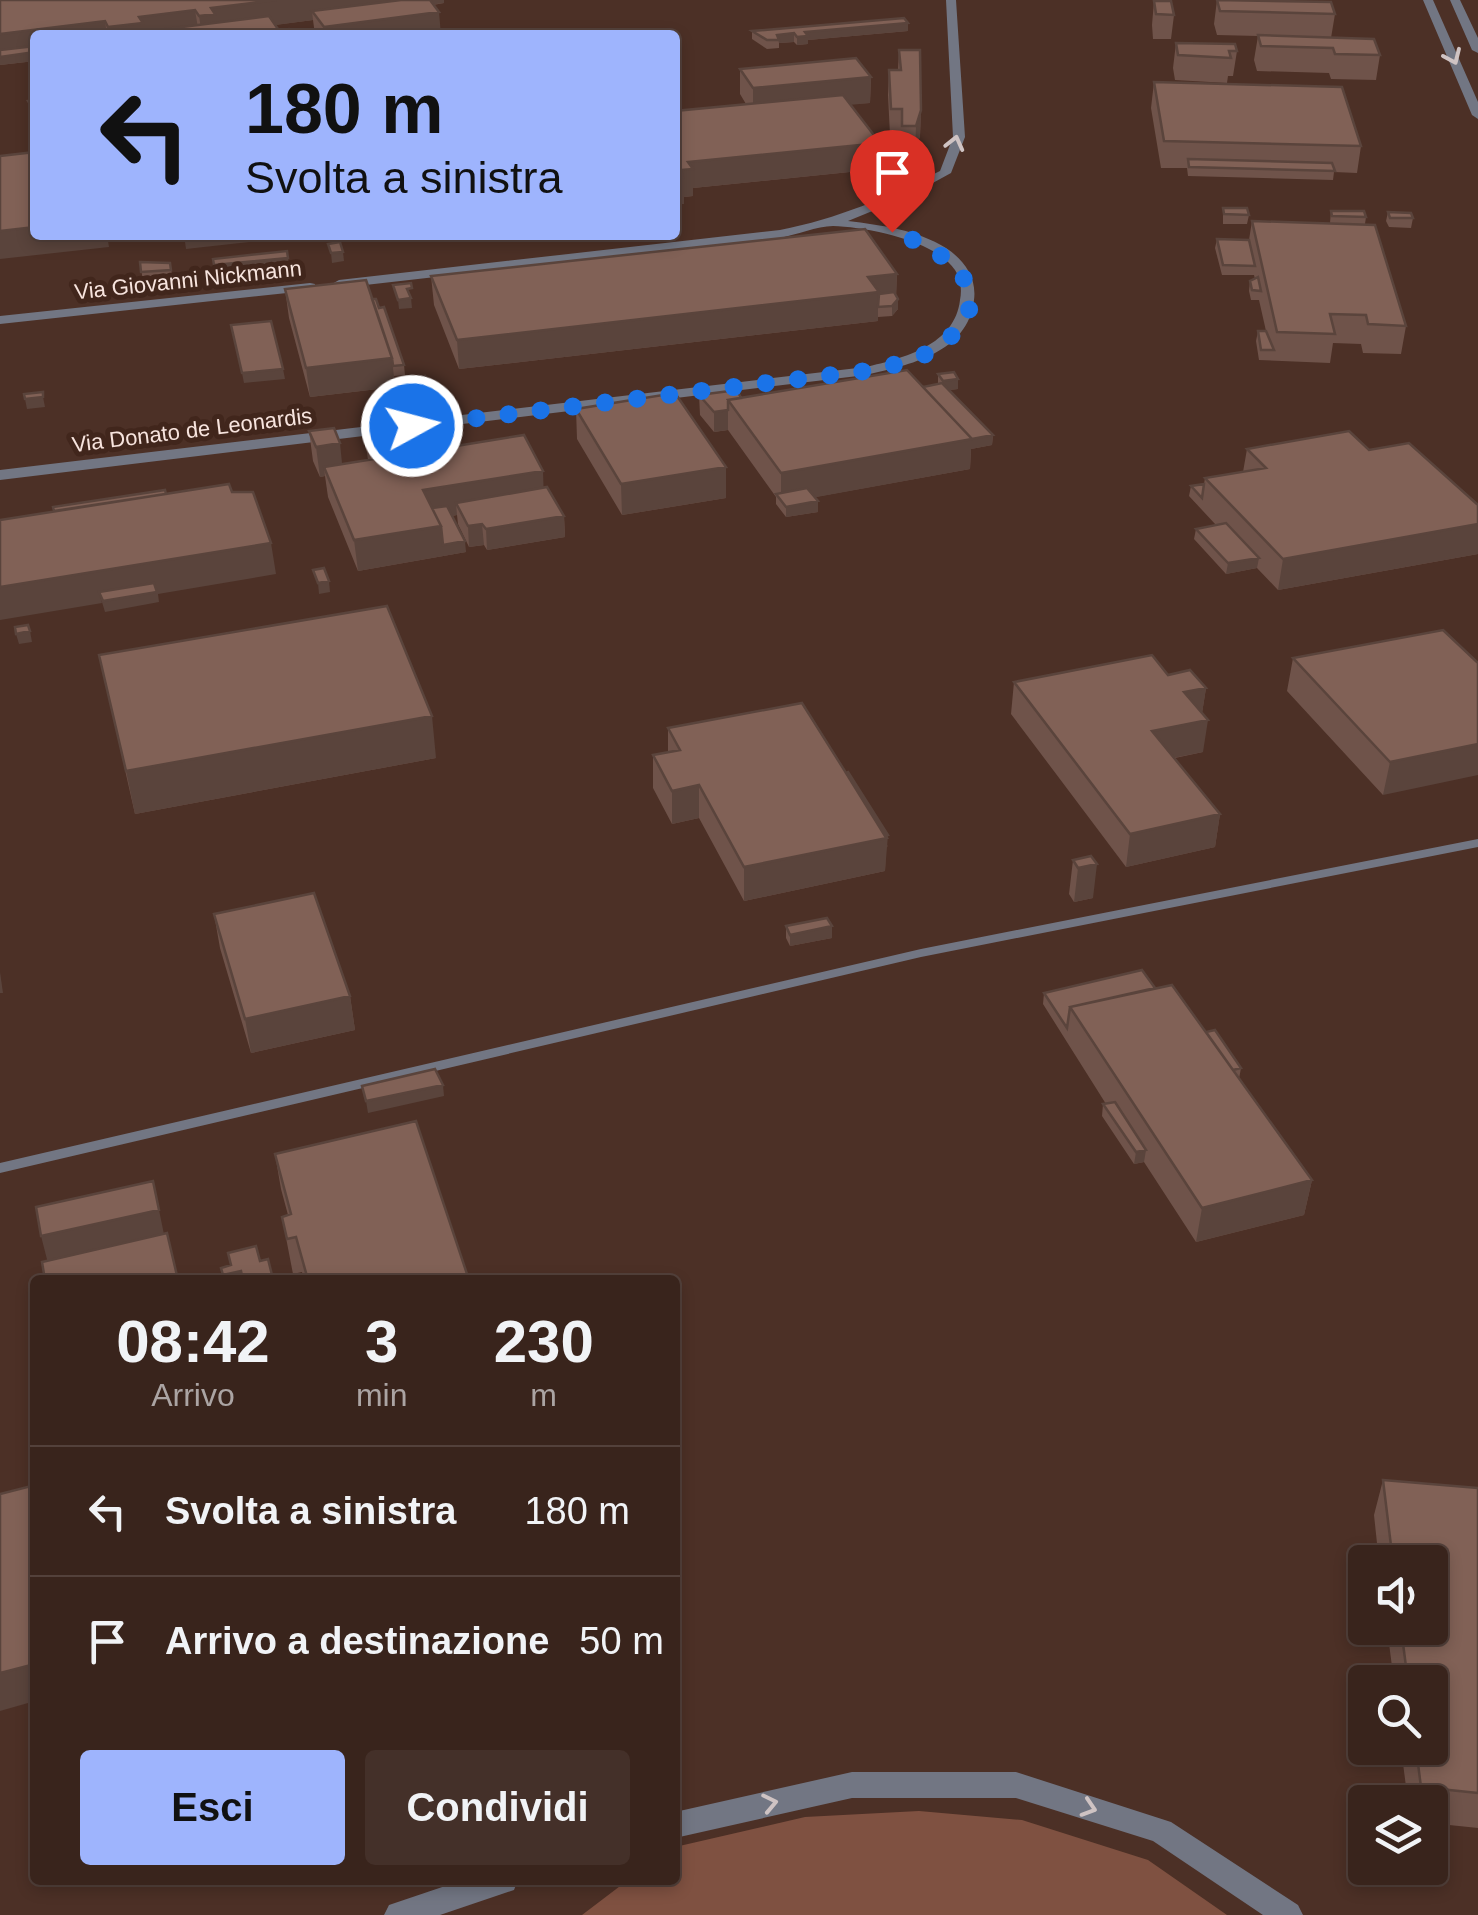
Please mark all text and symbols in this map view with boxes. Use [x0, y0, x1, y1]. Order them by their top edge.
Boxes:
one-way arrow [1441, 47, 1461, 65]
icon: left [80, 70, 210, 200]
text: 180 m [245, 70, 443, 148]
pin [850, 130, 935, 233]
one-way arrow [943, 134, 964, 152]
icon: arrive [865, 145, 920, 200]
text: Svolta a sinistra [245, 152, 563, 203]
street label: Via Giovanni Nickmann [73, 256, 303, 304]
position arrow [360, 374, 464, 478]
street label: Via Donato de Leonardis [70, 403, 314, 457]
text: 08:42 [116, 1308, 270, 1375]
text: 3 [365, 1308, 398, 1375]
text: 230 [494, 1308, 594, 1375]
text: Arrivo [151, 1377, 235, 1413]
text: min [356, 1377, 407, 1413]
text: m [530, 1377, 557, 1413]
icon: left [80, 1484, 135, 1539]
text: Svolta a sinistra [165, 1490, 456, 1532]
text: 180 m [524, 1490, 630, 1532]
map controls [1348, 1545, 1448, 1885]
button: sound [1348, 1545, 1448, 1645]
icon: arrive [80, 1614, 135, 1669]
text: Arrivo a destinazione [165, 1620, 549, 1662]
text: 50 m [579, 1620, 664, 1662]
button: search [1348, 1665, 1448, 1765]
button: Esci [80, 1750, 345, 1865]
button: Condividi [365, 1750, 630, 1865]
button: layers [1348, 1785, 1448, 1885]
one-way arrow [761, 1793, 778, 1814]
one-way arrow [1080, 1797, 1097, 1817]

